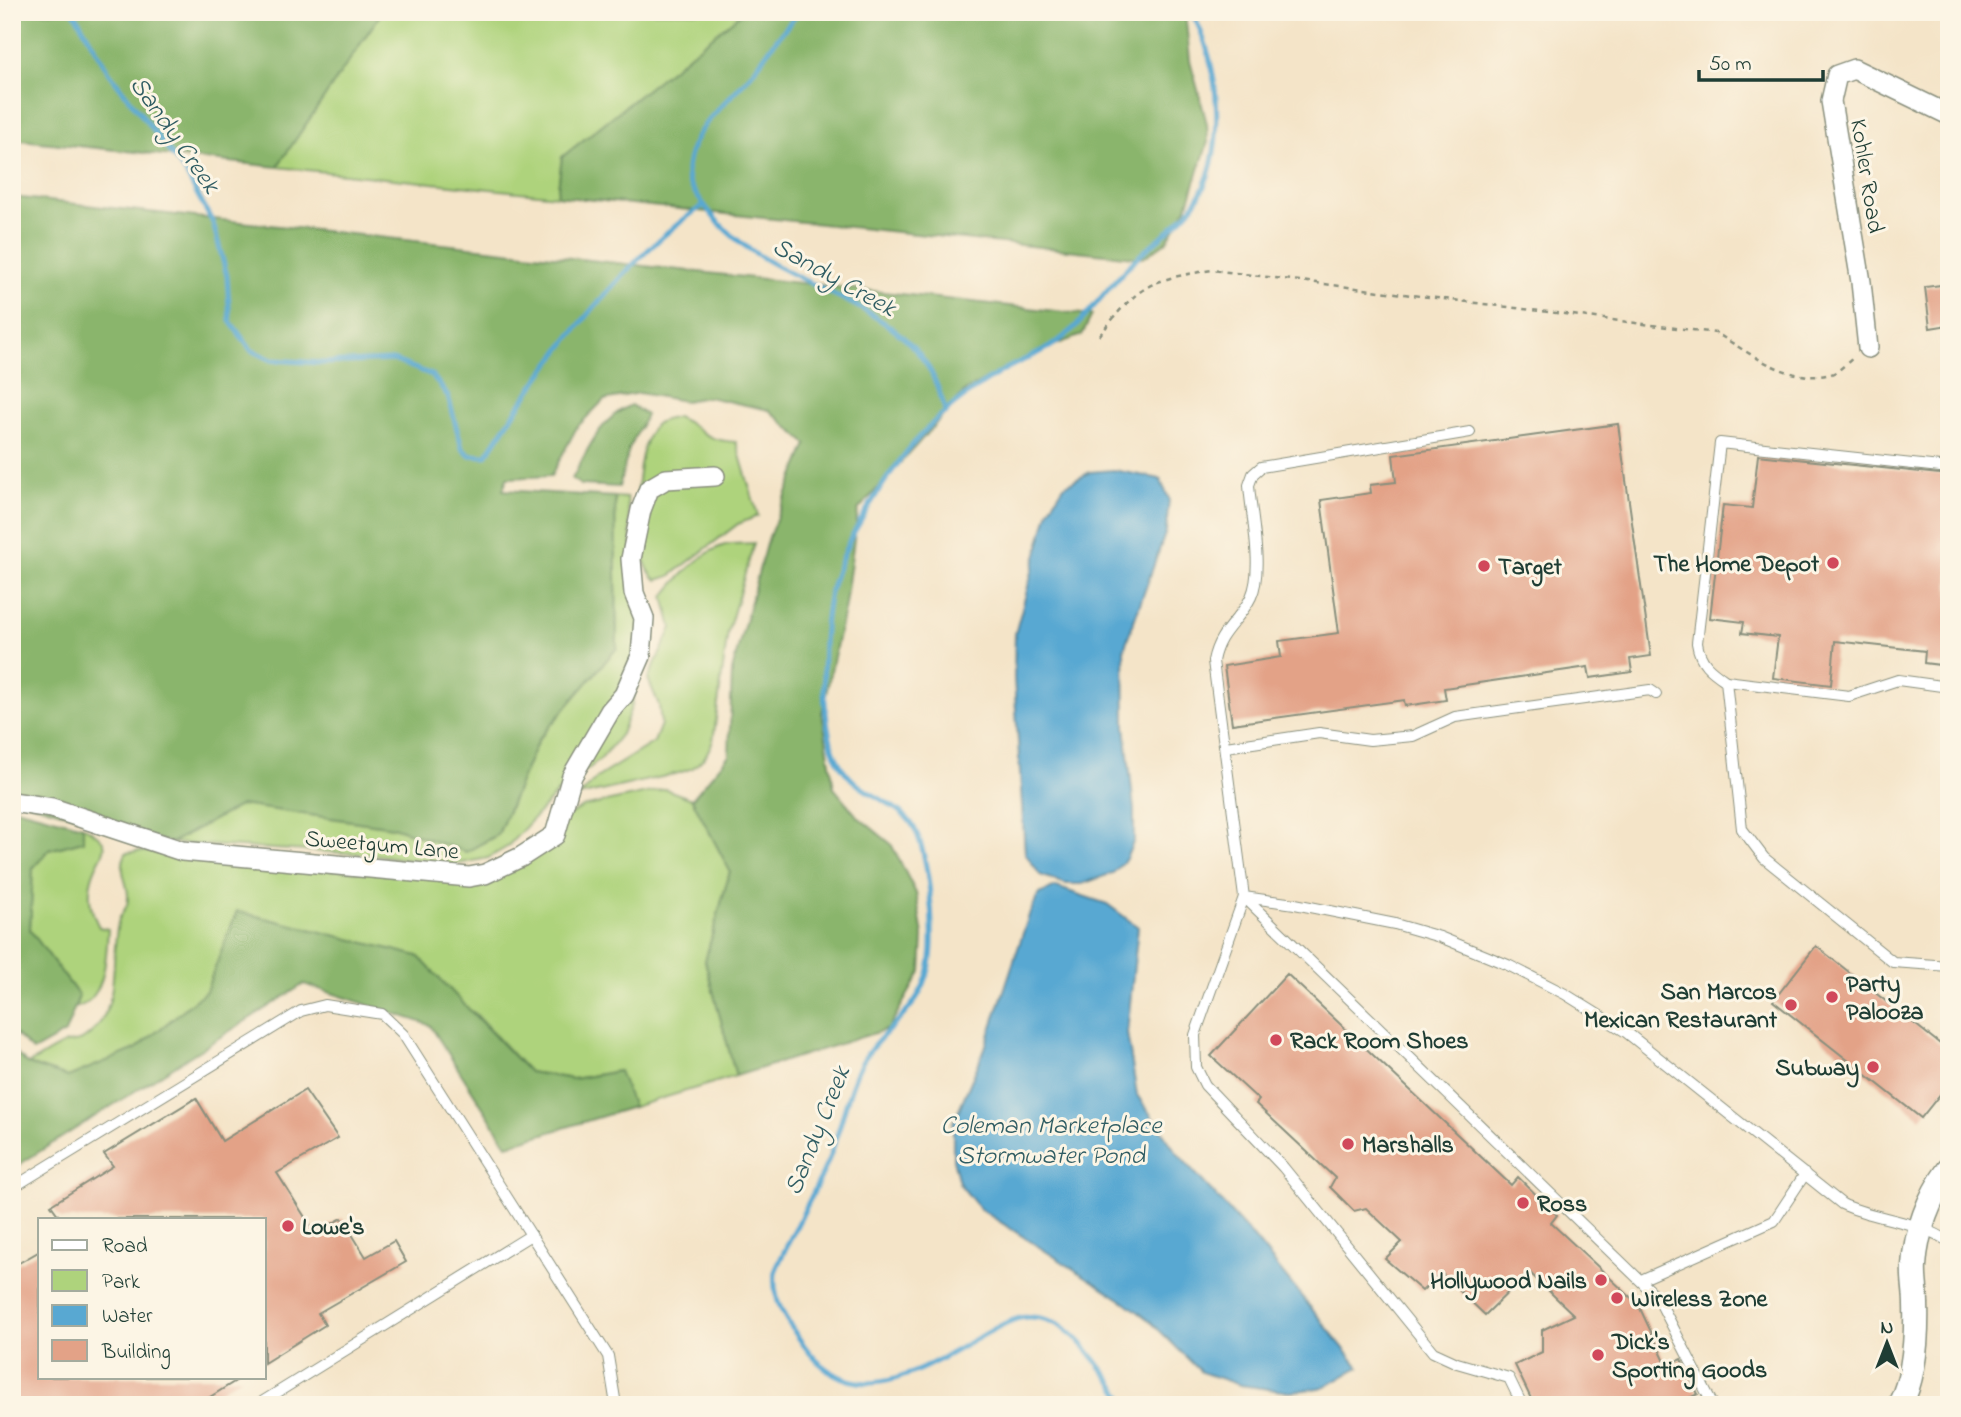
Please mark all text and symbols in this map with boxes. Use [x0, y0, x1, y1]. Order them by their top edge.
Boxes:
scale bar [1699, 38, 1823, 82]
text: 50 m [1709, 50, 1752, 80]
water label: Sandy Creek [119, 69, 229, 204]
street label: Kohler Road [1839, 117, 1892, 237]
water label: Sandy Creek [765, 229, 904, 329]
place label: The Home Depot [1653, 548, 1820, 583]
place label: Target [1498, 551, 1563, 587]
marker: The Home Depot [1825, 555, 1841, 571]
marker: Target [1476, 558, 1492, 574]
street label: Sweetgum Lane [303, 822, 460, 871]
place label: Party Palooza [1846, 968, 1923, 1031]
place label: San Marcos Mexican Restaurant [1584, 976, 1778, 1039]
marker: Party Palooza [1824, 989, 1840, 1005]
marker: San Marcos Mexican Restaurant [1783, 997, 1799, 1013]
place label: Rack Room Shoes [1290, 1025, 1469, 1060]
marker: Rack Room Shoes [1268, 1032, 1284, 1048]
place label: Subway [1775, 1052, 1859, 1088]
water label: Sandy Creek [776, 1059, 862, 1201]
marker: Subway [1865, 1059, 1881, 1075]
water label: Coleman Marketplace Stormwater Pond [940, 1108, 1163, 1176]
place label: Marshalls [1362, 1129, 1454, 1164]
marker: Marshalls [1340, 1136, 1356, 1152]
place label: Ross [1537, 1188, 1587, 1223]
marker: Ross [1515, 1195, 1531, 1211]
place label: Lowe's [302, 1211, 365, 1246]
legend [38, 1218, 266, 1378]
marker: Lowe's [280, 1218, 296, 1234]
text: Road [102, 1232, 148, 1262]
place label: Hollywood Nails [1430, 1265, 1587, 1301]
text: Park [102, 1268, 141, 1298]
marker: Hollywood Nails [1593, 1272, 1609, 1288]
place label: Wireless Zone [1631, 1283, 1768, 1318]
marker: Wireless Zone [1609, 1290, 1625, 1306]
text: Water [102, 1302, 153, 1332]
north arrow [1853, 1308, 1923, 1378]
text: N [1881, 1315, 1894, 1342]
place label: Dick's Sporting Goods [1611, 1326, 1767, 1390]
text: Building [101, 1338, 171, 1370]
marker: Dick's Sporting Goods [1590, 1347, 1606, 1363]

